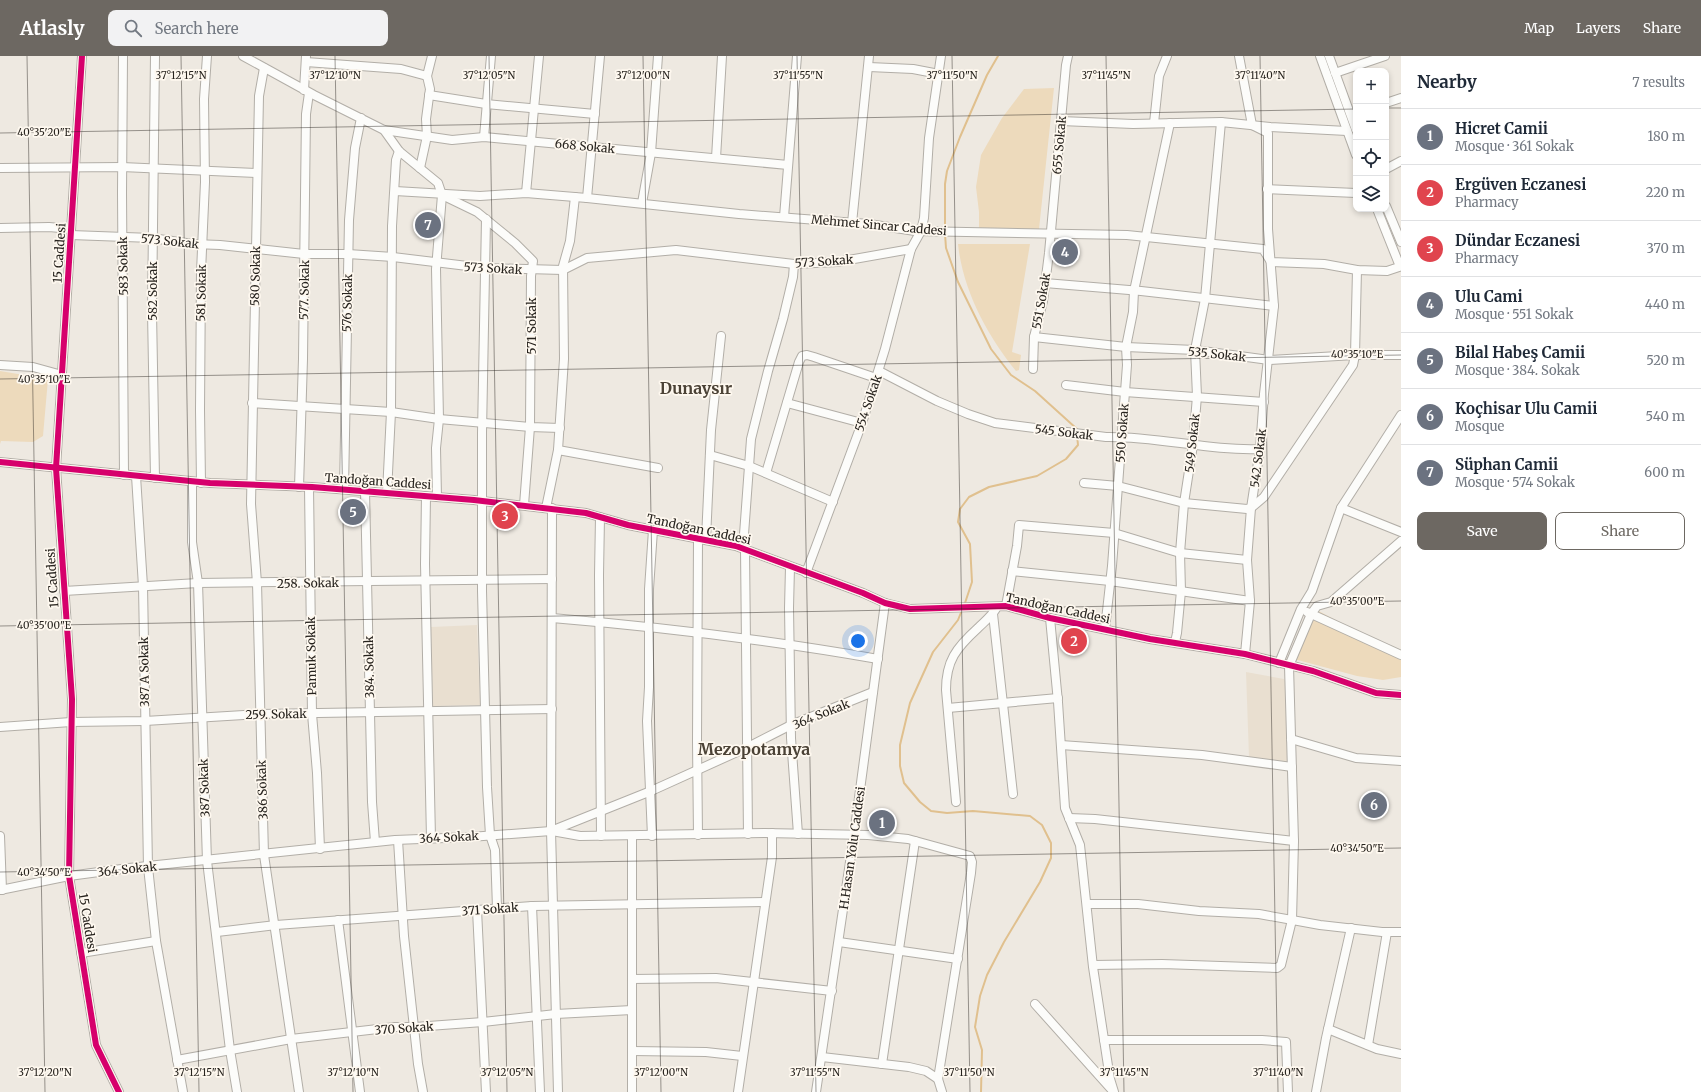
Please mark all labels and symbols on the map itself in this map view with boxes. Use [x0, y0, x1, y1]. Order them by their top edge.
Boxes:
text: 37°12'15"N [156, 69, 207, 82]
text: 37°12'10"N [309, 69, 361, 82]
text: 37°12'05"N [463, 69, 516, 82]
text: 37°12'00"N [616, 69, 670, 82]
text: 37°11'55"N [773, 69, 823, 82]
text: 37°11'50"N [926, 69, 978, 82]
text: 37°11'45"N [1081, 69, 1131, 82]
text: 37°11'40"N [1235, 69, 1286, 82]
street label: 655 Sokak [1049, 115, 1069, 175]
text: 40°35'20"E [17, 126, 71, 139]
street label: 668 Sokak [554, 136, 616, 156]
pin: 7 [415, 210, 441, 240]
street label: Mehmet Sincar Caddesi [811, 212, 948, 238]
street label: 15 Caddesi [49, 222, 69, 283]
street label: 573 Sokak [140, 230, 200, 252]
street label: 583 Sokak [115, 236, 131, 296]
pin: 4 [1052, 237, 1078, 267]
street label: 580 Sokak [247, 245, 263, 306]
street label: 573 Sokak [794, 251, 854, 271]
street label: 577. Sokak [296, 259, 312, 320]
street label: 573 Sokak [463, 259, 523, 277]
street label: 582 Sokak [145, 261, 160, 321]
street label: 581 Sokak [193, 264, 209, 322]
street label: 551 Sokak [1029, 271, 1053, 330]
street label: 576 Sokak [339, 273, 355, 332]
street label: 571 Sokak [524, 297, 539, 355]
street label: 535 Sokak [1187, 343, 1247, 365]
text: 40°35'10"E [1331, 348, 1384, 361]
street label: 554 Sokak [851, 372, 885, 433]
text: 40°35'10"E [18, 373, 71, 386]
district label: Dunaysır [660, 378, 733, 398]
street label: 550 Sokak [1112, 402, 1132, 463]
street label: 549 Sokak [1181, 412, 1203, 473]
street label: 545 Sokak [1034, 421, 1094, 443]
street label: 542 Sokak [1247, 427, 1269, 488]
street label: Tandoğan Caddesi [324, 470, 432, 492]
pin: 5 [340, 497, 366, 527]
pin: 3 [492, 501, 518, 531]
street label: Tandoğan Caddesi [645, 511, 753, 547]
street label: 15 Caddesi [42, 547, 62, 608]
street label: 258. Sokak [277, 575, 340, 591]
street label: Tandoğan Caddesi [1004, 590, 1112, 626]
text: 40°35'00"E [1330, 595, 1385, 608]
street label: Pamuk Sokak [303, 616, 319, 696]
text: 40°35'00"E [17, 619, 72, 632]
pin: 2 [1061, 626, 1087, 656]
your location [848, 631, 868, 651]
street label: 384. Sokak [361, 635, 377, 698]
street label: 387 A Sokak [136, 636, 152, 707]
street label: 364 Sokak [790, 696, 852, 732]
street label: 259. Sokak [245, 706, 307, 722]
district label: Mezopotamya [698, 739, 810, 759]
street label: 387 Sokak [195, 758, 213, 818]
street label: 386 Sokak [253, 760, 271, 820]
street label: H.Hasan Yolu Caddesi [836, 785, 868, 911]
pin: 6 [1361, 790, 1387, 820]
pin: 1 [869, 808, 895, 838]
street label: 364 Sokak [419, 828, 480, 846]
text: 40°34'50"E [1330, 842, 1384, 855]
street label: 364 Sokak [96, 858, 158, 880]
text: 40°34'50"E [17, 866, 71, 879]
street label: 15 Caddesi [76, 892, 100, 954]
street label: 371 Sokak [461, 899, 519, 918]
street label: 370 Sokak [374, 1018, 434, 1038]
text: 37°12'20"N [18, 1066, 72, 1079]
text: 37°12'15"N [174, 1066, 225, 1079]
text: 37°12'10"N [327, 1066, 379, 1079]
text: 37°12'05"N [481, 1066, 534, 1079]
text: 37°12'00"N [634, 1066, 688, 1079]
text: 37°11'55"N [790, 1066, 840, 1079]
text: 37°11'50"N [943, 1066, 995, 1079]
text: 37°11'45"N [1099, 1066, 1149, 1079]
text: 37°11'40"N [1253, 1066, 1304, 1079]

